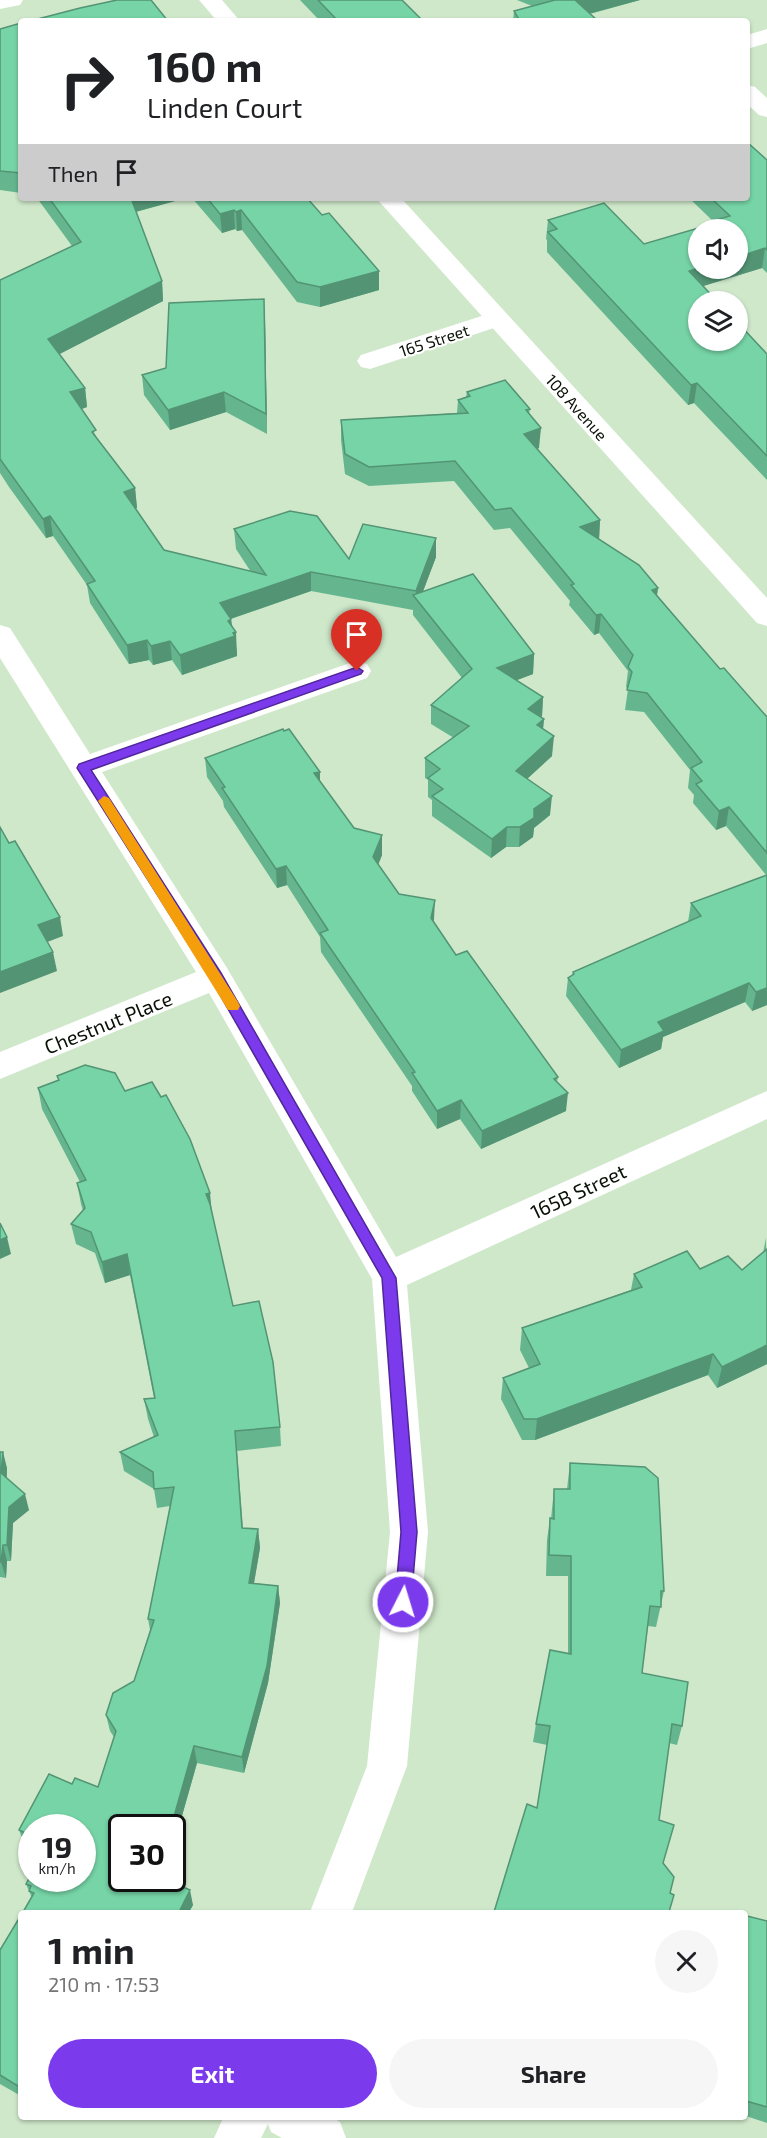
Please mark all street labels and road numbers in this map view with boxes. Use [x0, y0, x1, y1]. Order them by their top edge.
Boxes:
street label: 165 Street [397, 320, 471, 360]
street label: 108 Avenue [542, 370, 612, 444]
street label: Chestnut Place [41, 985, 175, 1059]
street label: 165B Street [526, 1158, 630, 1224]

